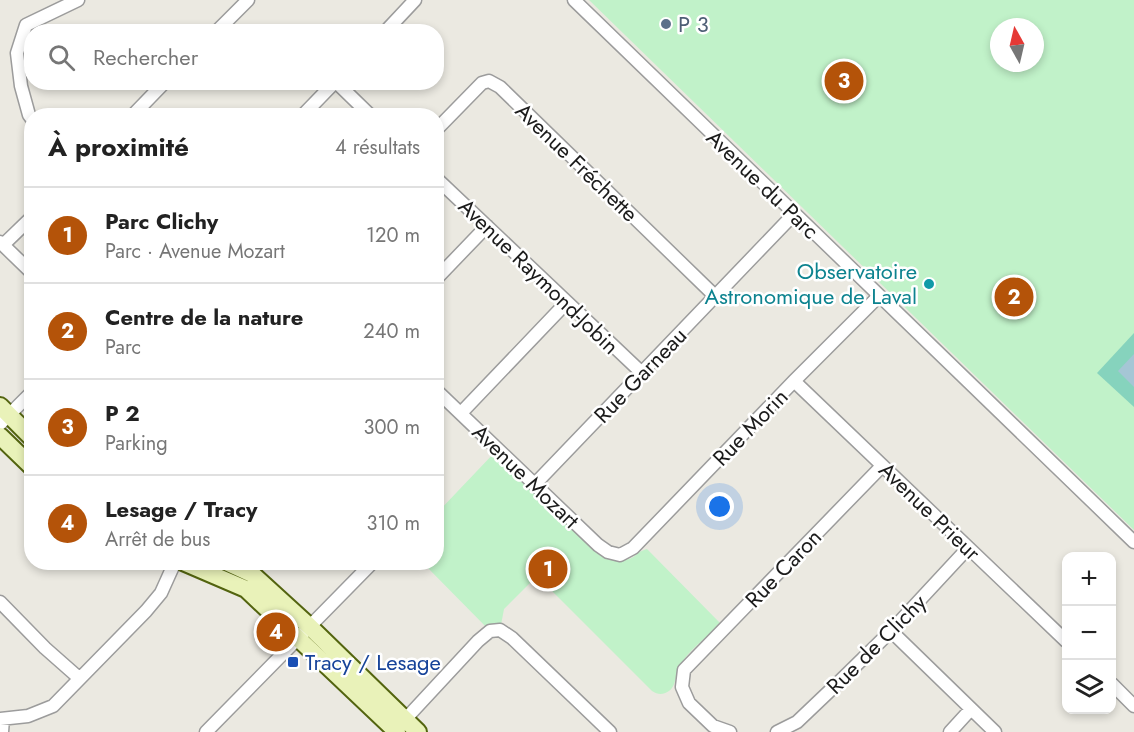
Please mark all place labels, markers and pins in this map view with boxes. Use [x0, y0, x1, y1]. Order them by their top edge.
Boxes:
place label: P 3 [678, 8, 709, 40]
marker: P 3 [659, 17, 673, 31]
pin: 3 [824, 58, 864, 104]
place label: Observatoire Astronomique de Laval [704, 255, 917, 312]
pin: 2 [994, 274, 1034, 320]
marker: Observatoire Astronomique de Laval [922, 277, 936, 291]
pin: 1 [528, 546, 568, 592]
pin: 4 [256, 610, 296, 654]
place label: Tracy / Lesage [305, 646, 441, 678]
marker: Tracy / Lesage [286, 655, 300, 669]

